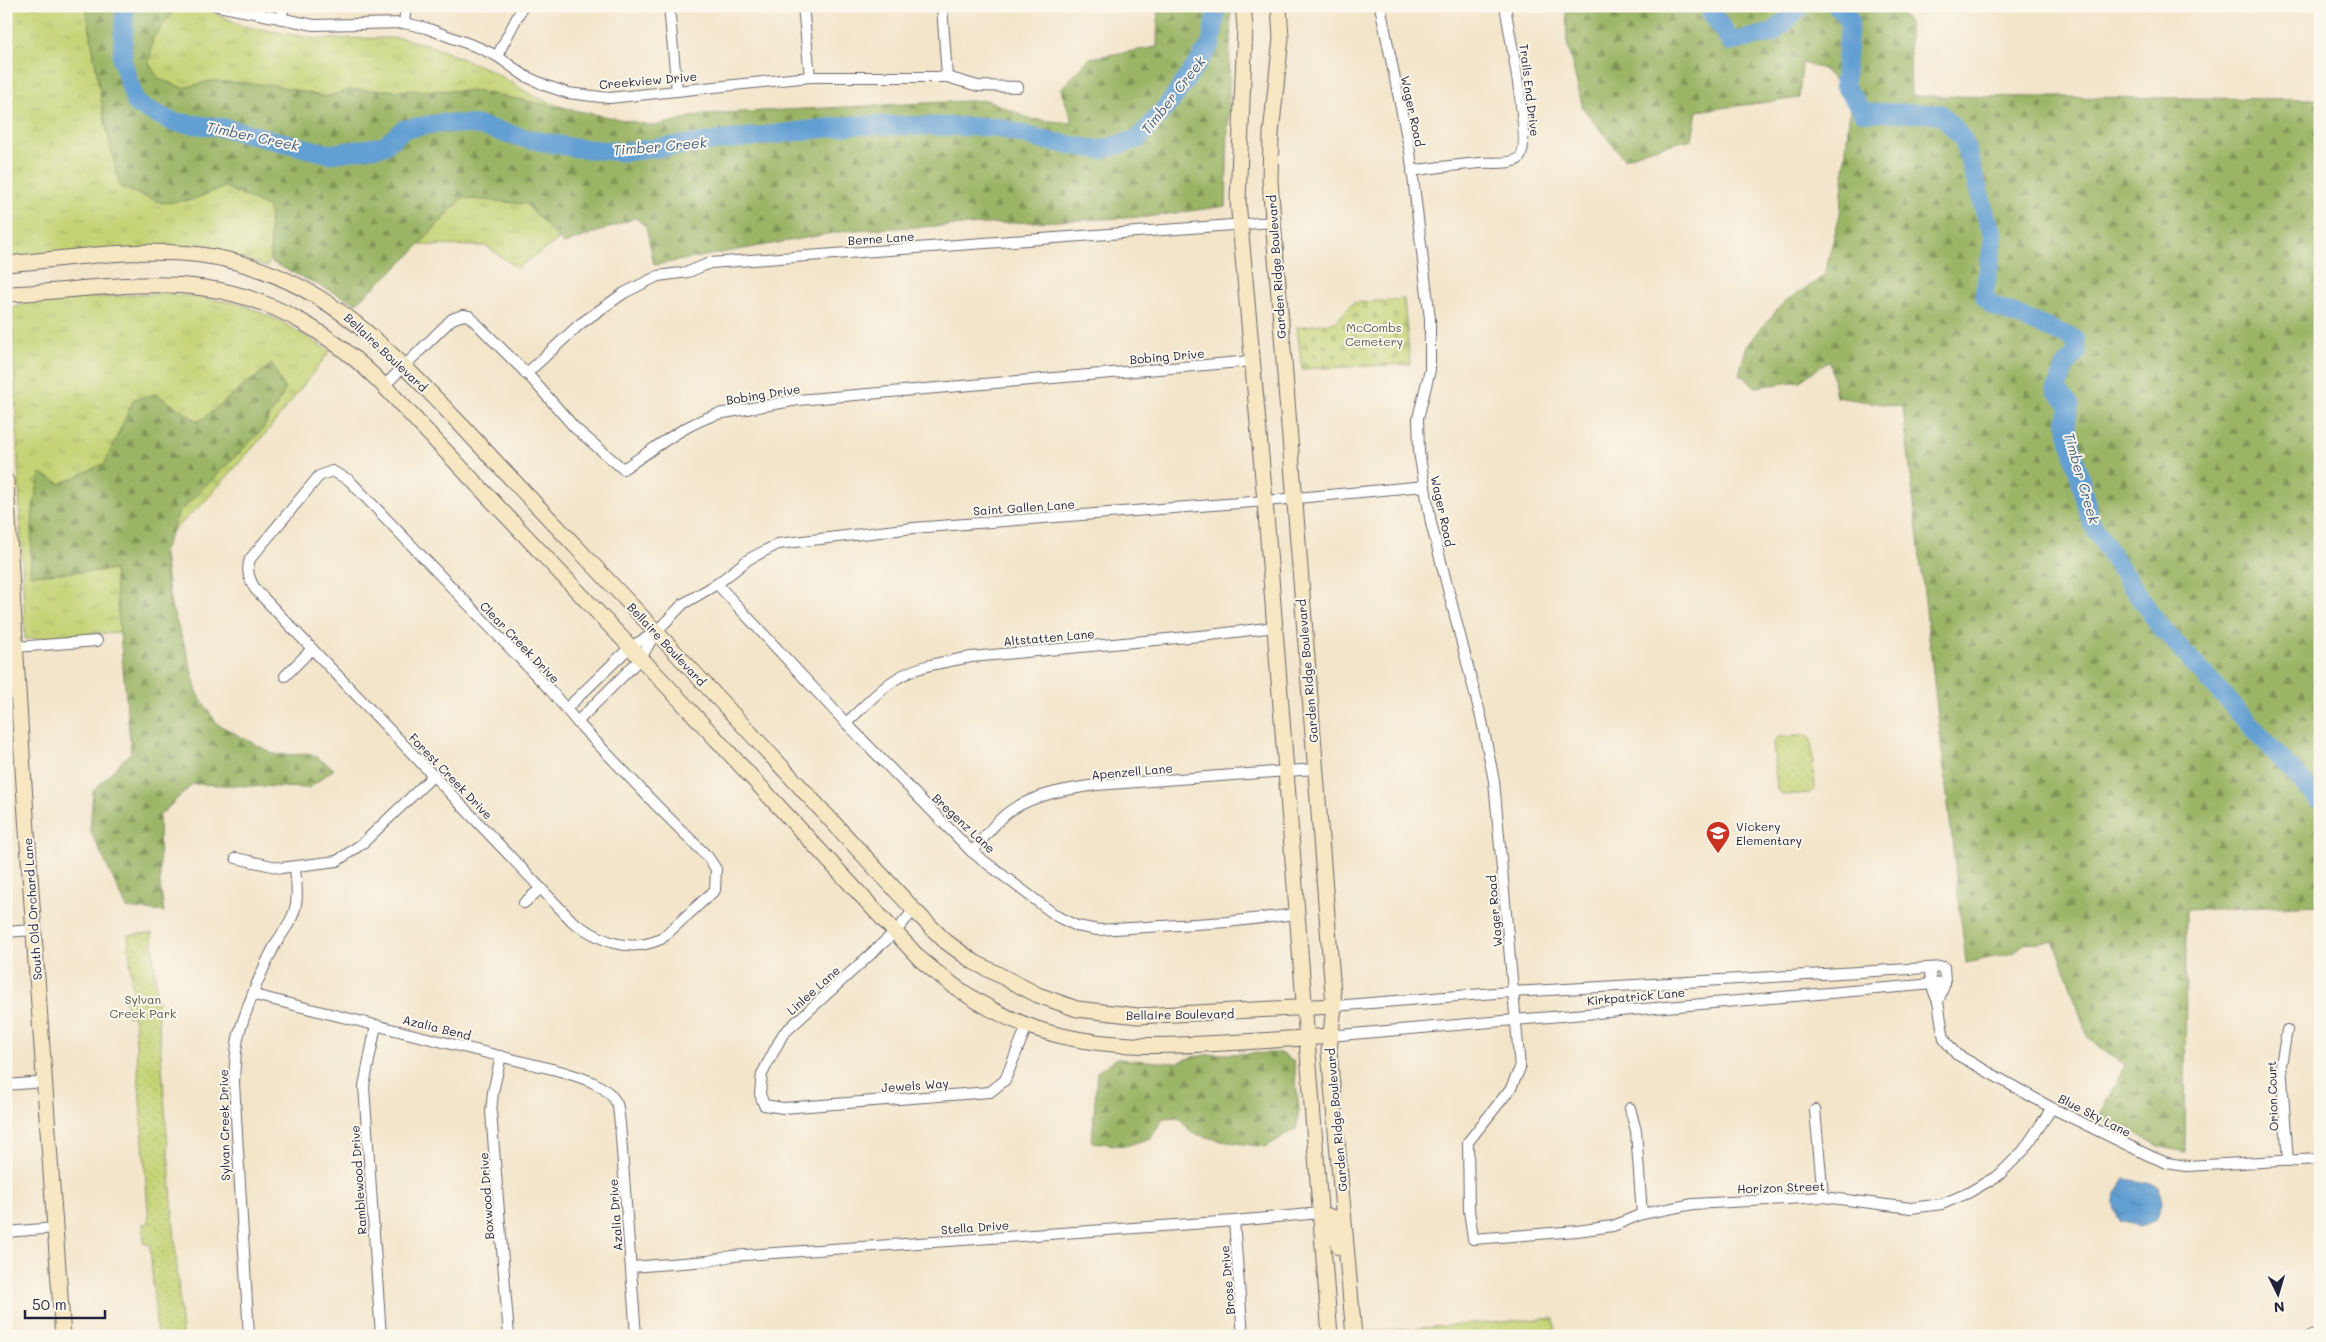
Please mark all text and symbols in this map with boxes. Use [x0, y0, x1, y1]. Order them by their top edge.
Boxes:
street label: Trails End Drive [1516, 43, 1544, 137]
water label: Timber Creek [1137, 52, 1210, 138]
street label: Creekview Drive [598, 68, 698, 92]
street label: Wager Road [1398, 74, 1428, 148]
water label: Timber Creek [205, 117, 302, 155]
water label: Timber Creek [612, 132, 708, 160]
street label: Garden Ridge Boulevard [1263, 194, 1289, 339]
street label: Berne Lane [847, 228, 915, 248]
street label: Bellaire Boulevard [341, 309, 431, 395]
park label: McCombs Cemetery [1345, 319, 1403, 349]
street label: Bobing Drive [1129, 345, 1205, 367]
street label: Bobing Drive [725, 380, 801, 408]
water label: Timber Creek [2060, 430, 2104, 526]
street label: Wager Road [1428, 474, 1458, 548]
street label: Saint Gallen Lane [973, 495, 1075, 519]
street label: Clear Creek Drive [477, 598, 563, 686]
street label: Garden Ridge Boulevard [1293, 598, 1321, 744]
street label: Bellaire Boulevard [624, 599, 710, 689]
street label: Altstatten Lane [1003, 625, 1095, 649]
street label: Forest Creek Drive [406, 730, 496, 822]
street label: Apenzell Lane [1091, 759, 1173, 783]
street label: Bregenz Lane [929, 790, 999, 856]
place label: Vickery Elementary [1736, 818, 1802, 848]
school or university icon: Vickery Elementary [1705, 820, 1731, 854]
street label: South Old Orchard Lane [19, 837, 45, 981]
street label: Wager Road [1483, 874, 1505, 948]
street label: Linlee Lane [783, 962, 843, 1018]
street label: Kirkpatrick Lane [1586, 984, 1686, 1008]
park label: Sylvan Creek Park [110, 991, 176, 1021]
street label: Bellaire Boulevard [1126, 1005, 1235, 1023]
street label: Azalia Bend [401, 1011, 473, 1043]
street label: Garden Ridge Boulevard [1322, 1047, 1350, 1193]
street label: Orion Court [2263, 1061, 2281, 1131]
street label: Sylvan Creek Drive [215, 1069, 233, 1181]
street label: Jewels Way [881, 1075, 949, 1095]
street label: Blue Sky Lane [2056, 1090, 2134, 1140]
street label: Ramblewood Drive [346, 1125, 370, 1235]
street label: Boxwood Drive [475, 1152, 497, 1240]
street label: Horizon Street [1737, 1177, 1825, 1197]
street label: Azalia Drive [605, 1178, 625, 1252]
street label: Stella Drive [940, 1217, 1010, 1237]
street label: Brose Drive [1216, 1245, 1238, 1315]
north arrow [2254, 1270, 2304, 1320]
scale bar [25, 1287, 105, 1319]
text: 50 m [32, 1294, 67, 1314]
text: N [2273, 1298, 2285, 1317]

